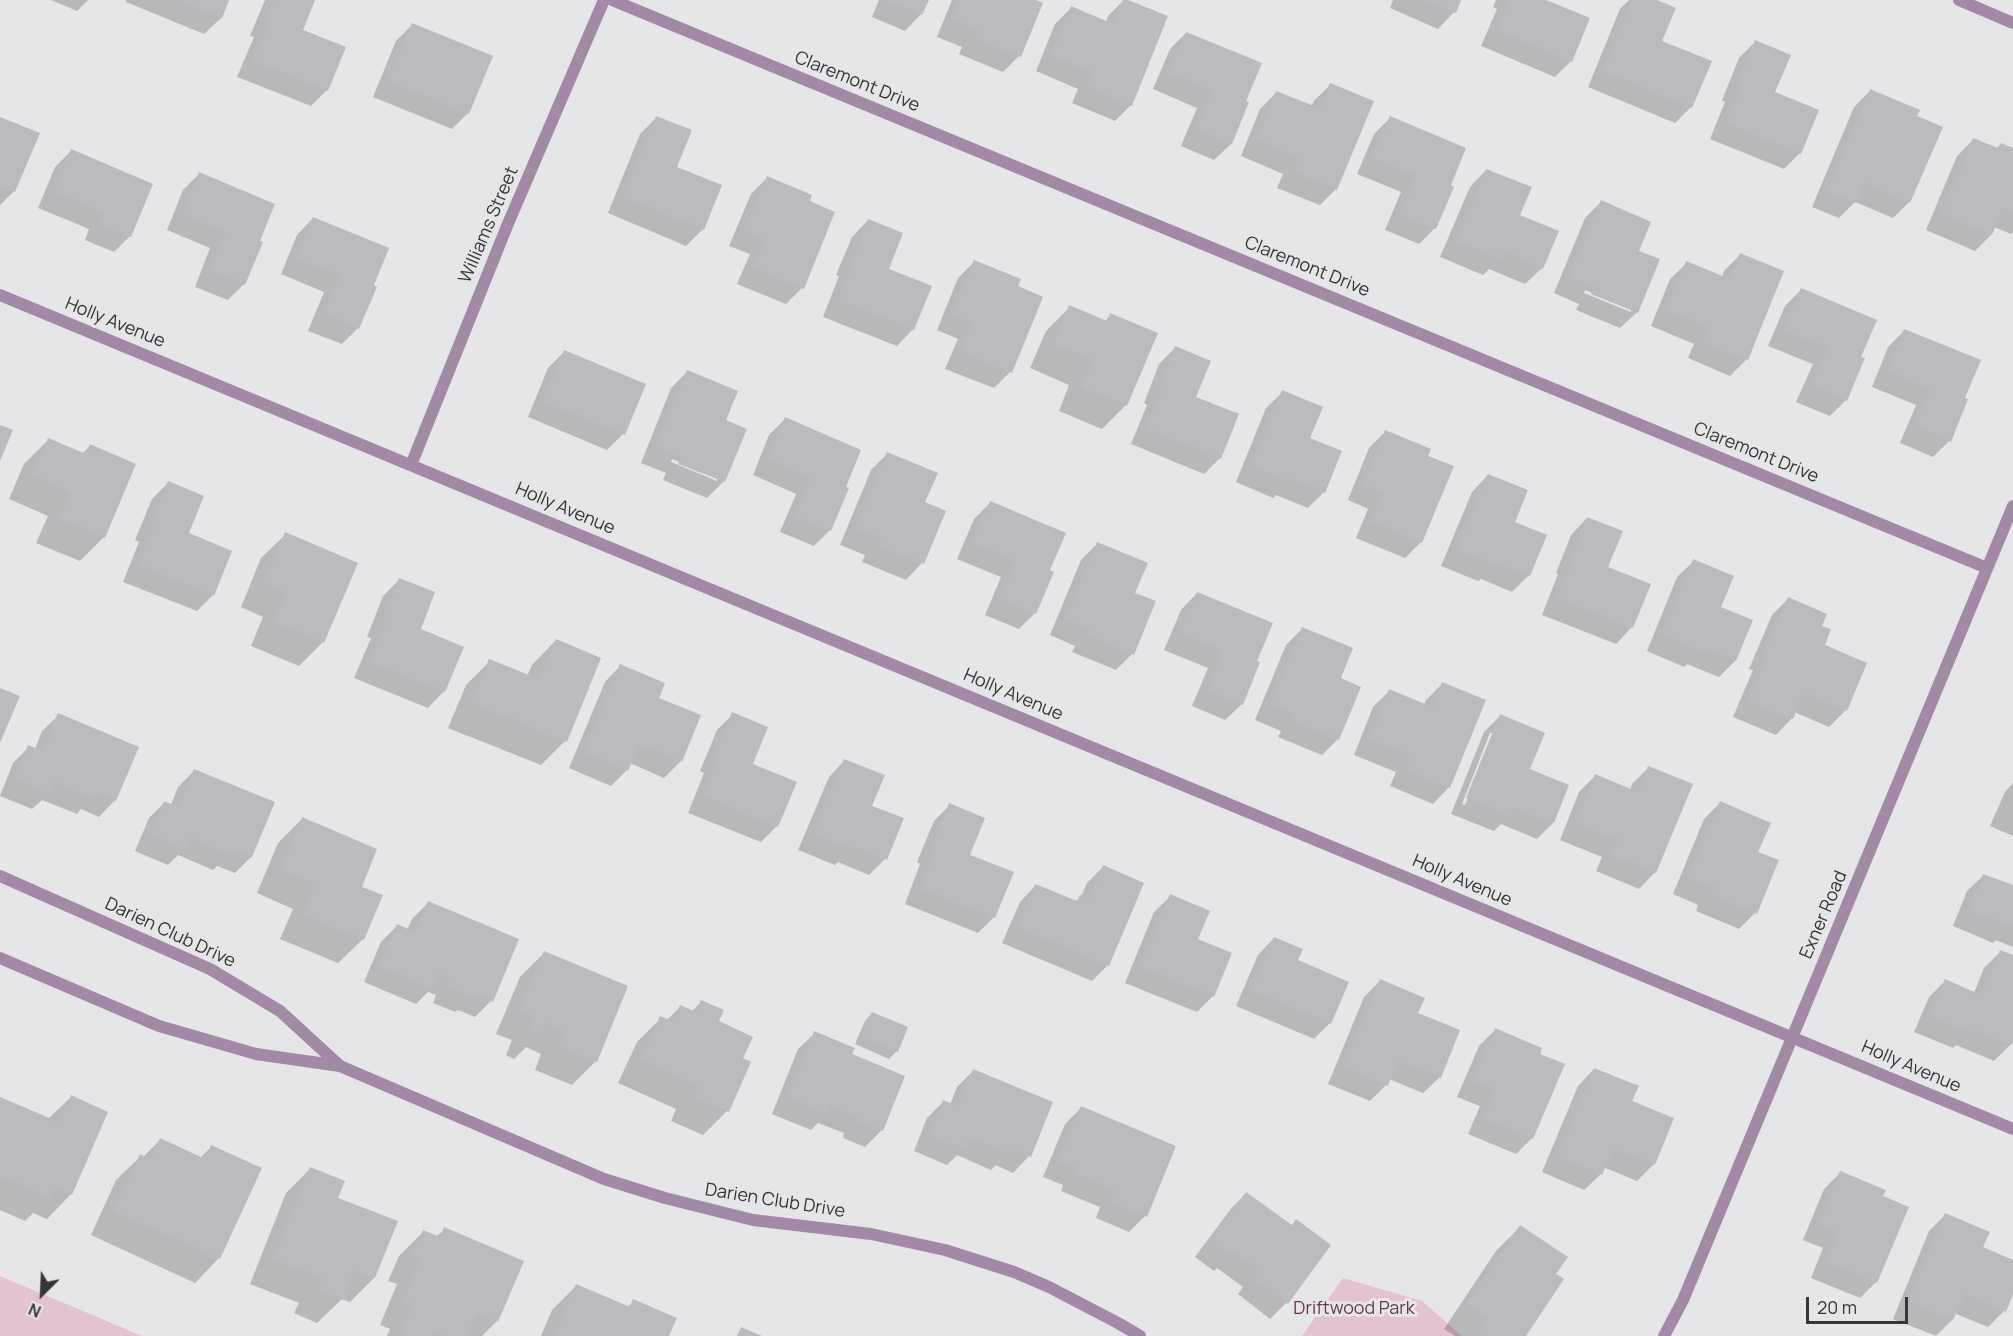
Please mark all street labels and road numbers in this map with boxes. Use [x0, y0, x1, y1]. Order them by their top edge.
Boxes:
street label: Claremont Drive [791, 47, 923, 117]
street label: Williams Street [455, 163, 523, 287]
street label: Claremont Drive [1241, 232, 1373, 302]
street label: Holly Avenue [62, 293, 168, 353]
street label: Claremont Drive [1690, 418, 1822, 488]
street label: Holly Avenue [512, 478, 618, 540]
street label: Holly Avenue [960, 664, 1066, 726]
street label: Holly Avenue [1409, 850, 1515, 912]
street label: Exner Road [1796, 868, 1852, 962]
street label: Darien Club Drive [101, 893, 239, 973]
street label: Holly Avenue [1858, 1036, 1964, 1098]
street label: Darien Club Drive [703, 1179, 847, 1223]

